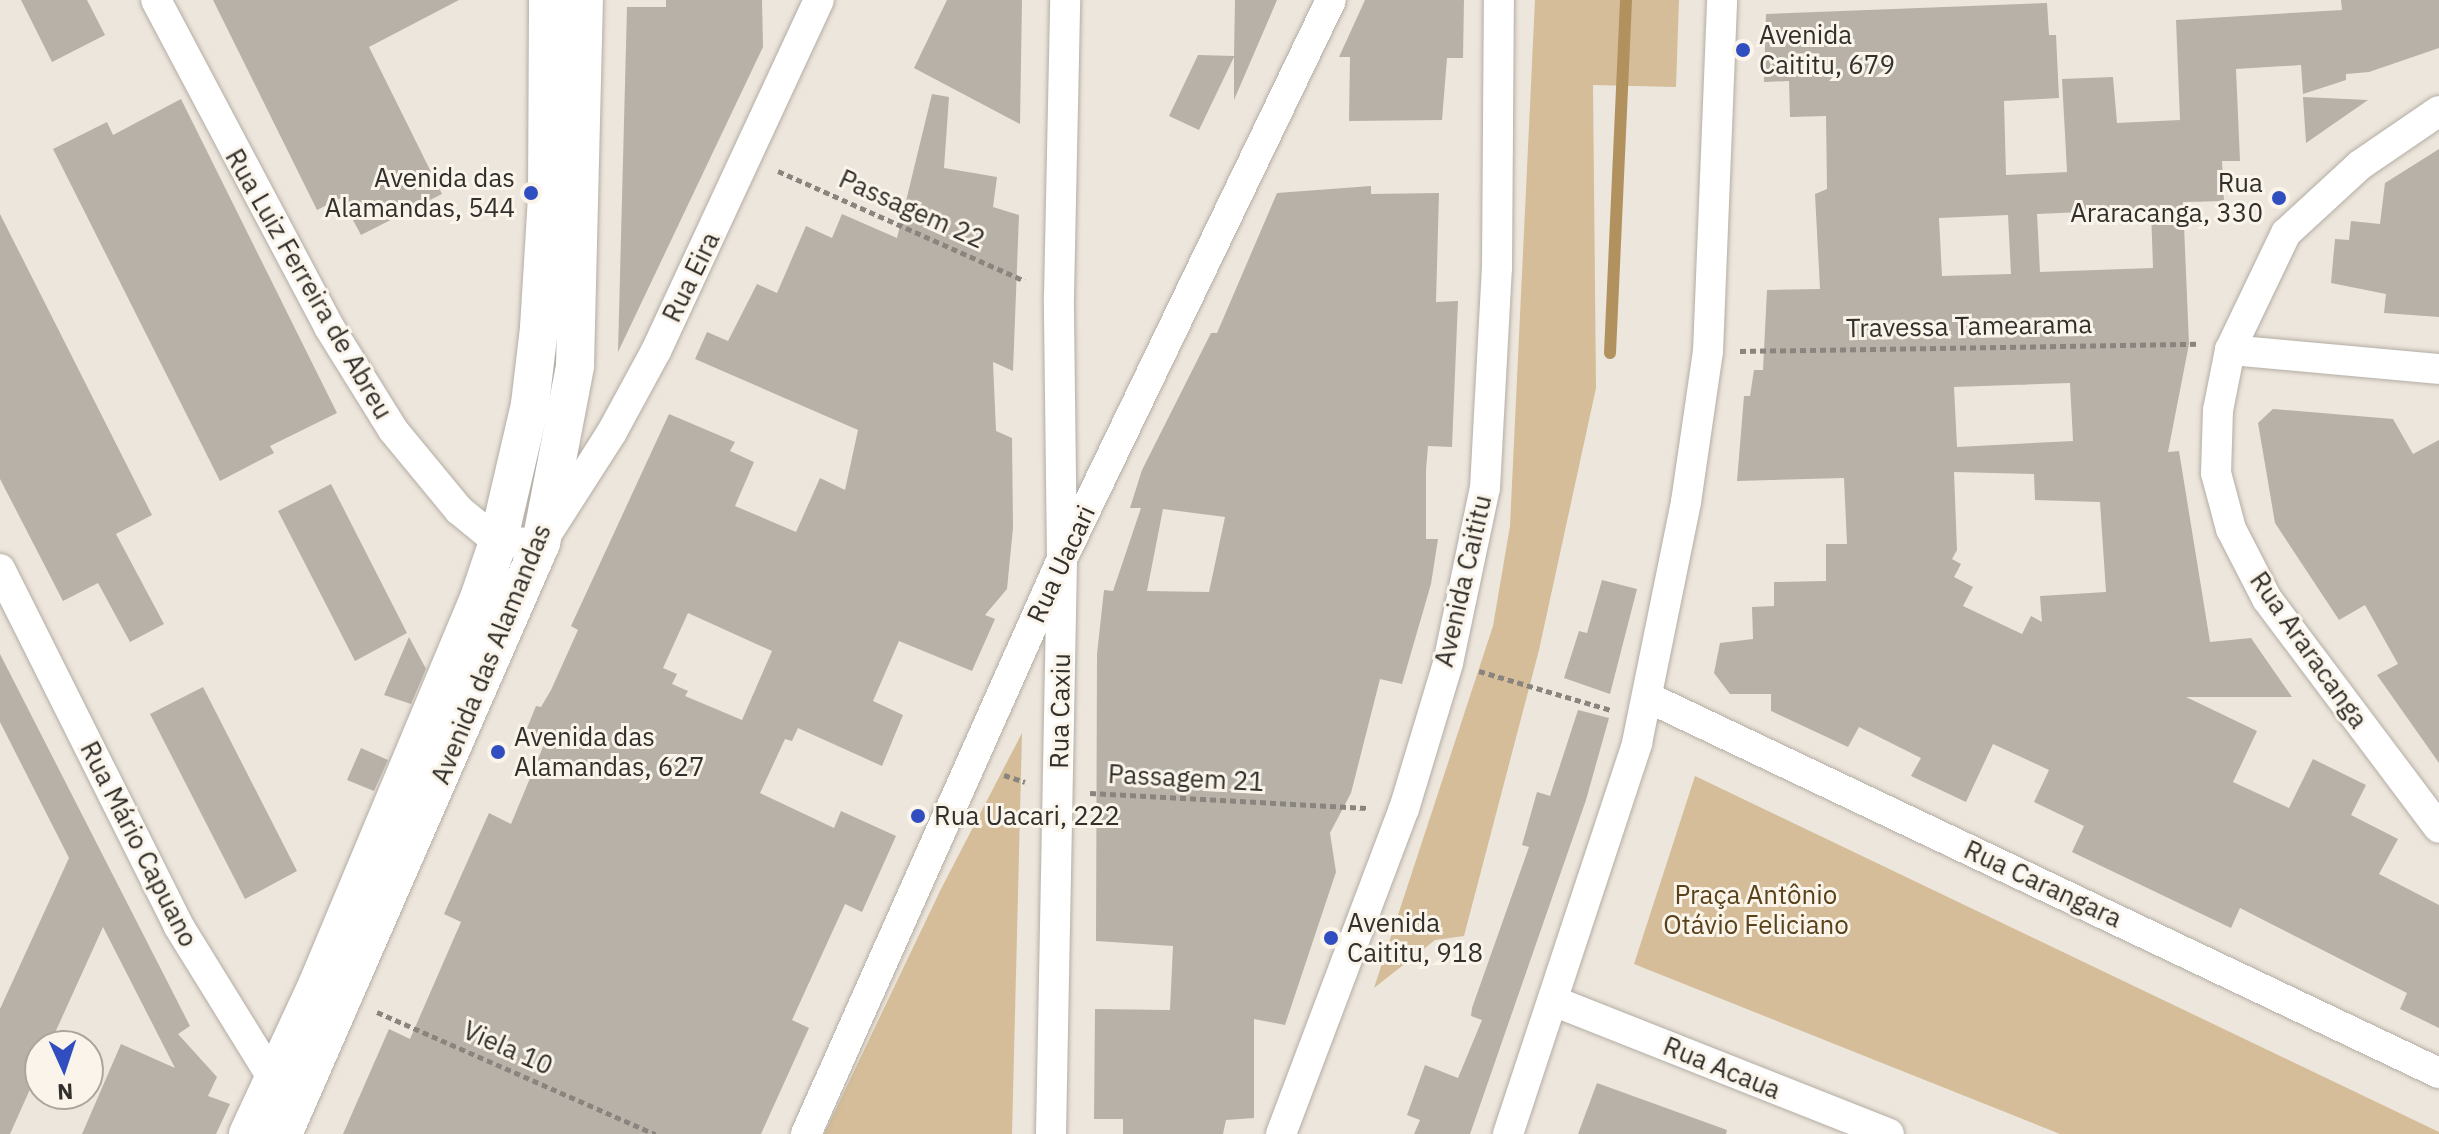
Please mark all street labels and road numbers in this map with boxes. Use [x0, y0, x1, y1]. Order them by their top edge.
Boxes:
street label: Rua Luiz Ferreira de Abreu [219, 143, 399, 425]
street label: Passagem 22 [834, 163, 990, 255]
street label: Rua Eira [656, 227, 726, 327]
street label: Travessa Tamearama [1845, 308, 2093, 344]
street label: Avenida Caititu [1428, 492, 1498, 670]
street label: Rua Uacari [1020, 500, 1102, 628]
street label: Avenida das Alamandas [425, 519, 557, 789]
street label: Rua Araracanga [2243, 566, 2375, 734]
street label: Rua Caxiu [1043, 653, 1077, 769]
street label: Rua Mário Capuano [74, 736, 204, 952]
street label: Passagem 21 [1107, 758, 1265, 798]
street label: Rua Carangara [1959, 834, 2127, 934]
street label: Viela 10 [458, 1014, 558, 1082]
street label: Rua Acaua [1659, 1030, 1785, 1106]

